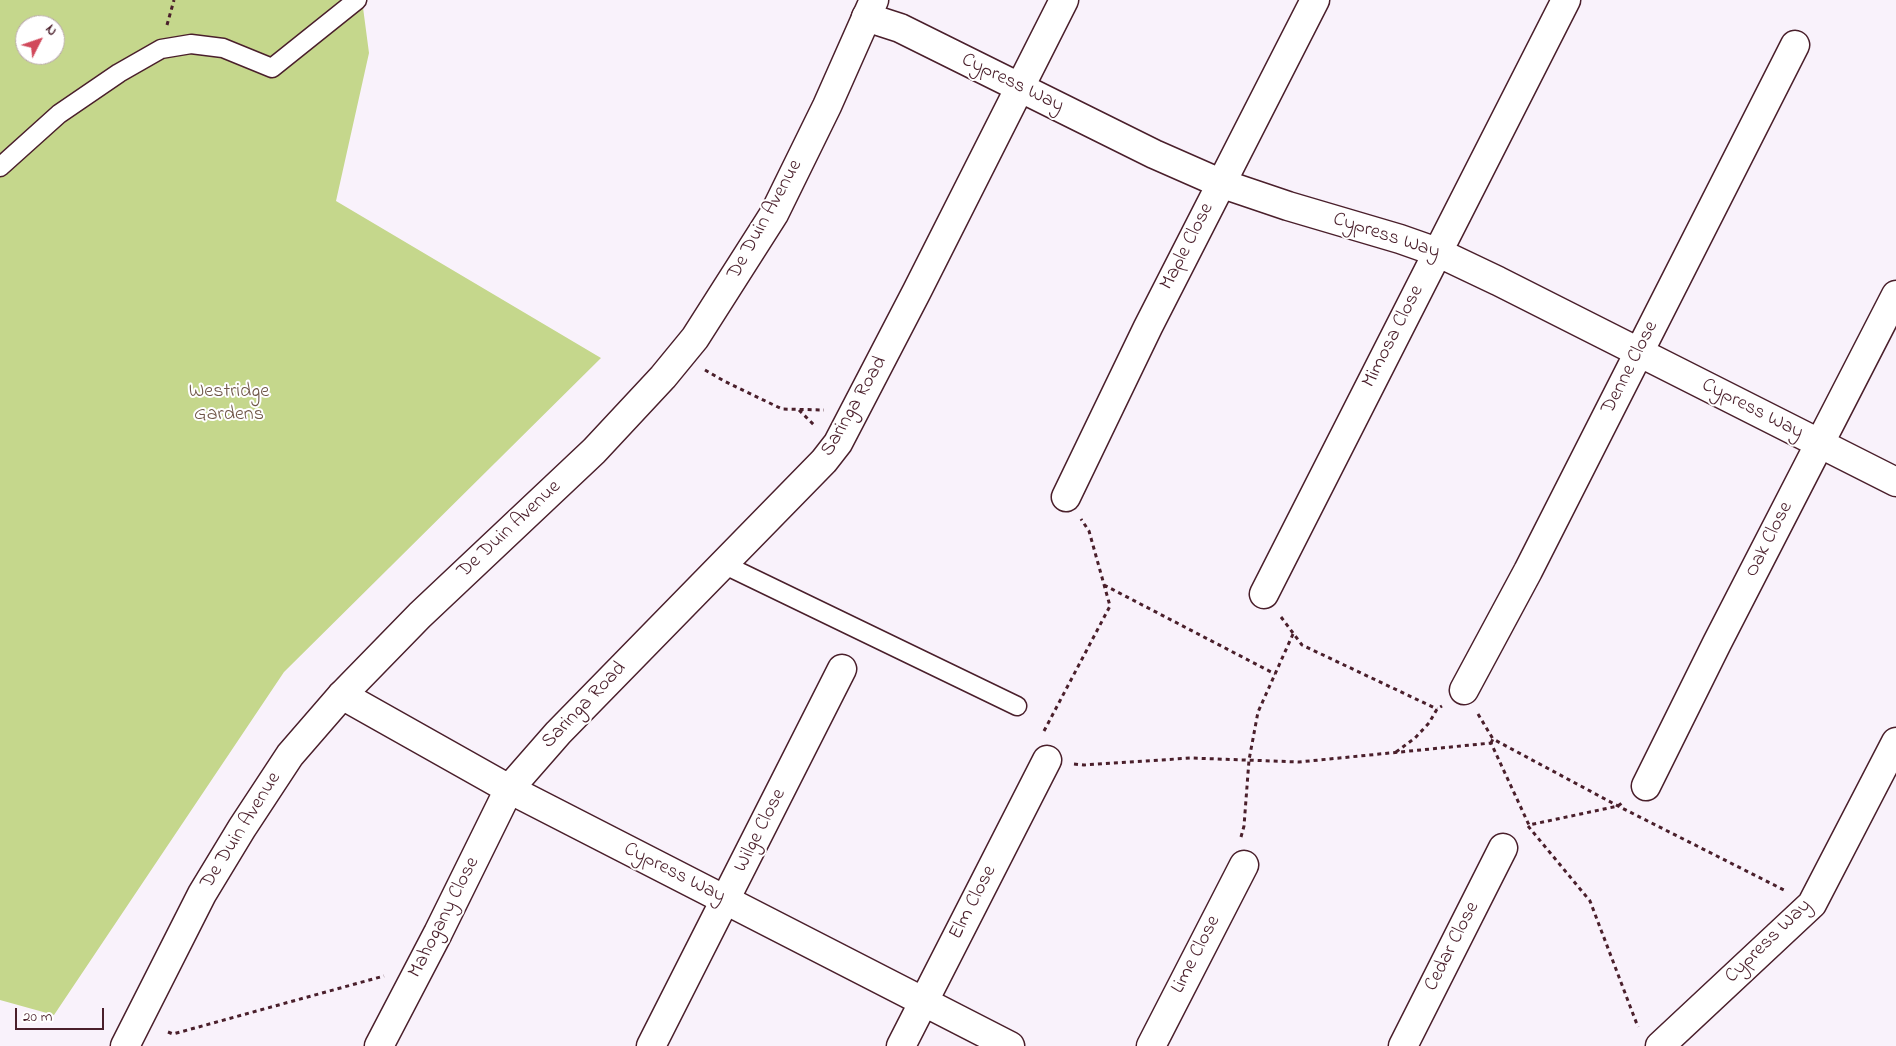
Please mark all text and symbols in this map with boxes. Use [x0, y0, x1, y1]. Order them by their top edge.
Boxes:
north arrow [15, 15, 65, 65]
text: N [40, 20, 62, 41]
street label: Cypress Way [957, 49, 1067, 119]
street label: De Duin Avenue [723, 156, 809, 284]
street label: Maple Close [1156, 199, 1220, 295]
street label: Cypress Way [1330, 208, 1442, 266]
street label: Mimosa Close [1358, 282, 1430, 392]
street label: Denne Close [1597, 317, 1665, 419]
street label: Saringa Road [817, 353, 893, 461]
street label: Cypress Way [1697, 374, 1807, 446]
park label: Westridge Gardens [189, 381, 269, 428]
street label: De Duin Avenue [453, 476, 567, 584]
street label: Oak Close [1741, 498, 1799, 582]
street label: Saringa Road [538, 658, 632, 754]
street label: De Duin Avenue [197, 768, 287, 894]
street label: Wilge Close [730, 785, 792, 877]
street label: Cypress Way [619, 838, 729, 910]
street label: Mahogany Close [404, 854, 486, 982]
street label: Elm Close [945, 862, 1003, 944]
street label: Cypress Way [1721, 895, 1817, 989]
street label: Cedar Close [1420, 898, 1486, 996]
street label: Lime Close [1167, 912, 1227, 998]
scale bar [18, 998, 106, 1030]
text: 20 m [23, 1006, 52, 1028]

